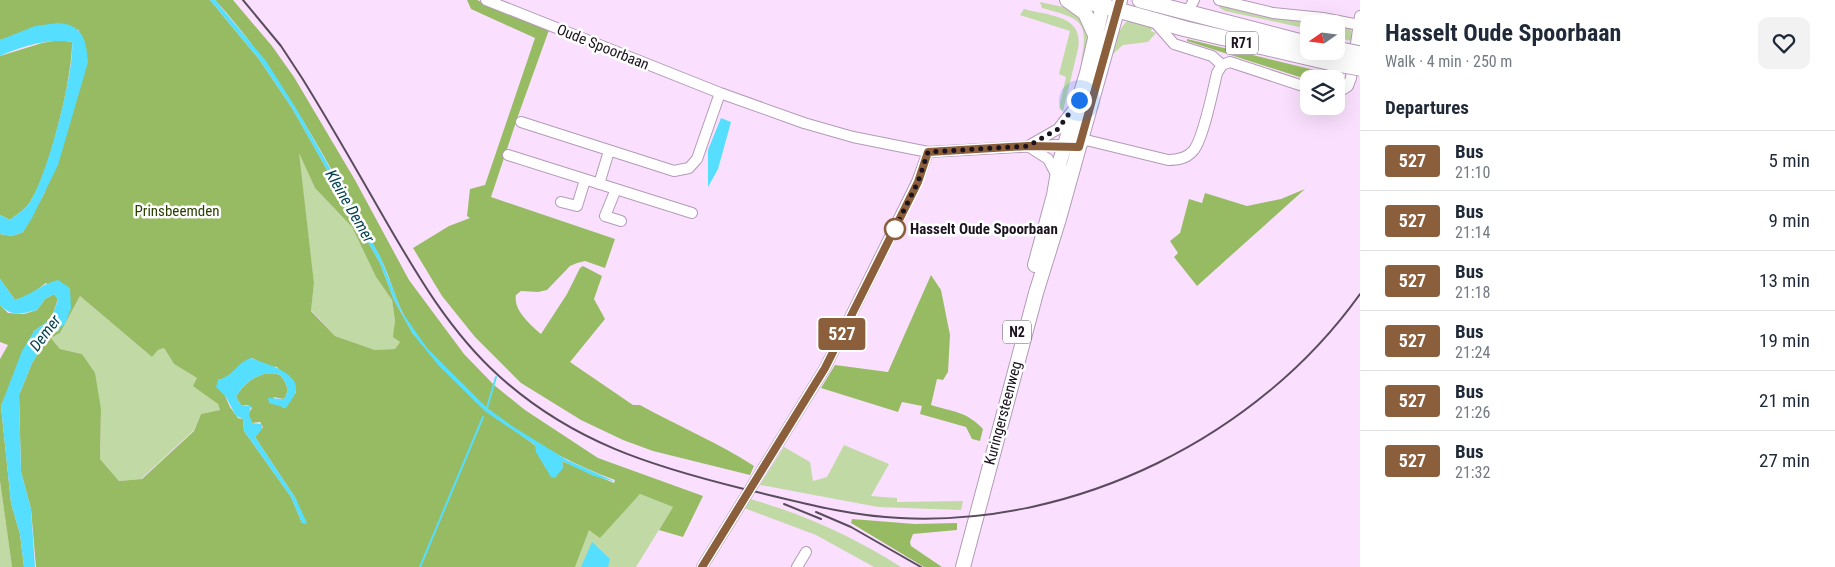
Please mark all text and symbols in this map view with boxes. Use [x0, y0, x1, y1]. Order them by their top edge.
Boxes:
north arrow [1300, 15, 1345, 60]
map controls [1300, 15, 1345, 115]
button: heart [1758, 17, 1810, 69]
text: Hasselt Oude Spoorbaan [1385, 19, 1621, 47]
street label: Oude Spoorbaan [554, 20, 652, 74]
road number: R71 [1226, 32, 1258, 54]
text: Walk · 4 min · 250 m [1385, 52, 1512, 71]
button: layers [1300, 70, 1345, 115]
your location [1067, 88, 1092, 113]
text: Departures [1385, 96, 1469, 119]
text: Bus [1455, 140, 1484, 163]
text: 5 min [1768, 149, 1810, 172]
text: 527 [1399, 150, 1426, 171]
text: 21:10 [1455, 163, 1490, 182]
water label: Kleine Demer [321, 166, 379, 247]
text: Bus [1455, 200, 1484, 223]
park label: Prinsbeemden [135, 202, 219, 220]
text: 9 min [1768, 209, 1810, 232]
text: 527 [1399, 210, 1426, 231]
marker: Hasselt Oude Spoorbaan [884, 218, 906, 240]
place label: Hasselt Oude Spoorbaan [910, 220, 1058, 238]
text: 21:14 [1455, 223, 1490, 242]
text: Bus [1455, 260, 1484, 283]
text: 13 min [1759, 269, 1810, 292]
text: 527 [1399, 270, 1426, 291]
text: 21:18 [1455, 283, 1490, 302]
water label: Demer [25, 310, 65, 355]
line badge: 527 [813, 318, 871, 350]
text: Bus [1455, 320, 1484, 343]
road number: N2 [1003, 321, 1031, 344]
text: 527 [828, 323, 856, 344]
text: 19 min [1759, 329, 1810, 352]
text: 527 [1399, 330, 1426, 351]
text: 21:24 [1455, 343, 1490, 362]
street label: Kuringersteenweg [981, 359, 1025, 467]
text: Bus [1455, 380, 1484, 403]
text: 21 min [1759, 389, 1810, 412]
text: 527 [1399, 390, 1426, 411]
text: 21:26 [1455, 403, 1490, 422]
text: Bus [1455, 440, 1484, 463]
text: 27 min [1759, 449, 1810, 472]
text: 527 [1399, 450, 1426, 471]
text: 21:32 [1455, 463, 1490, 482]

